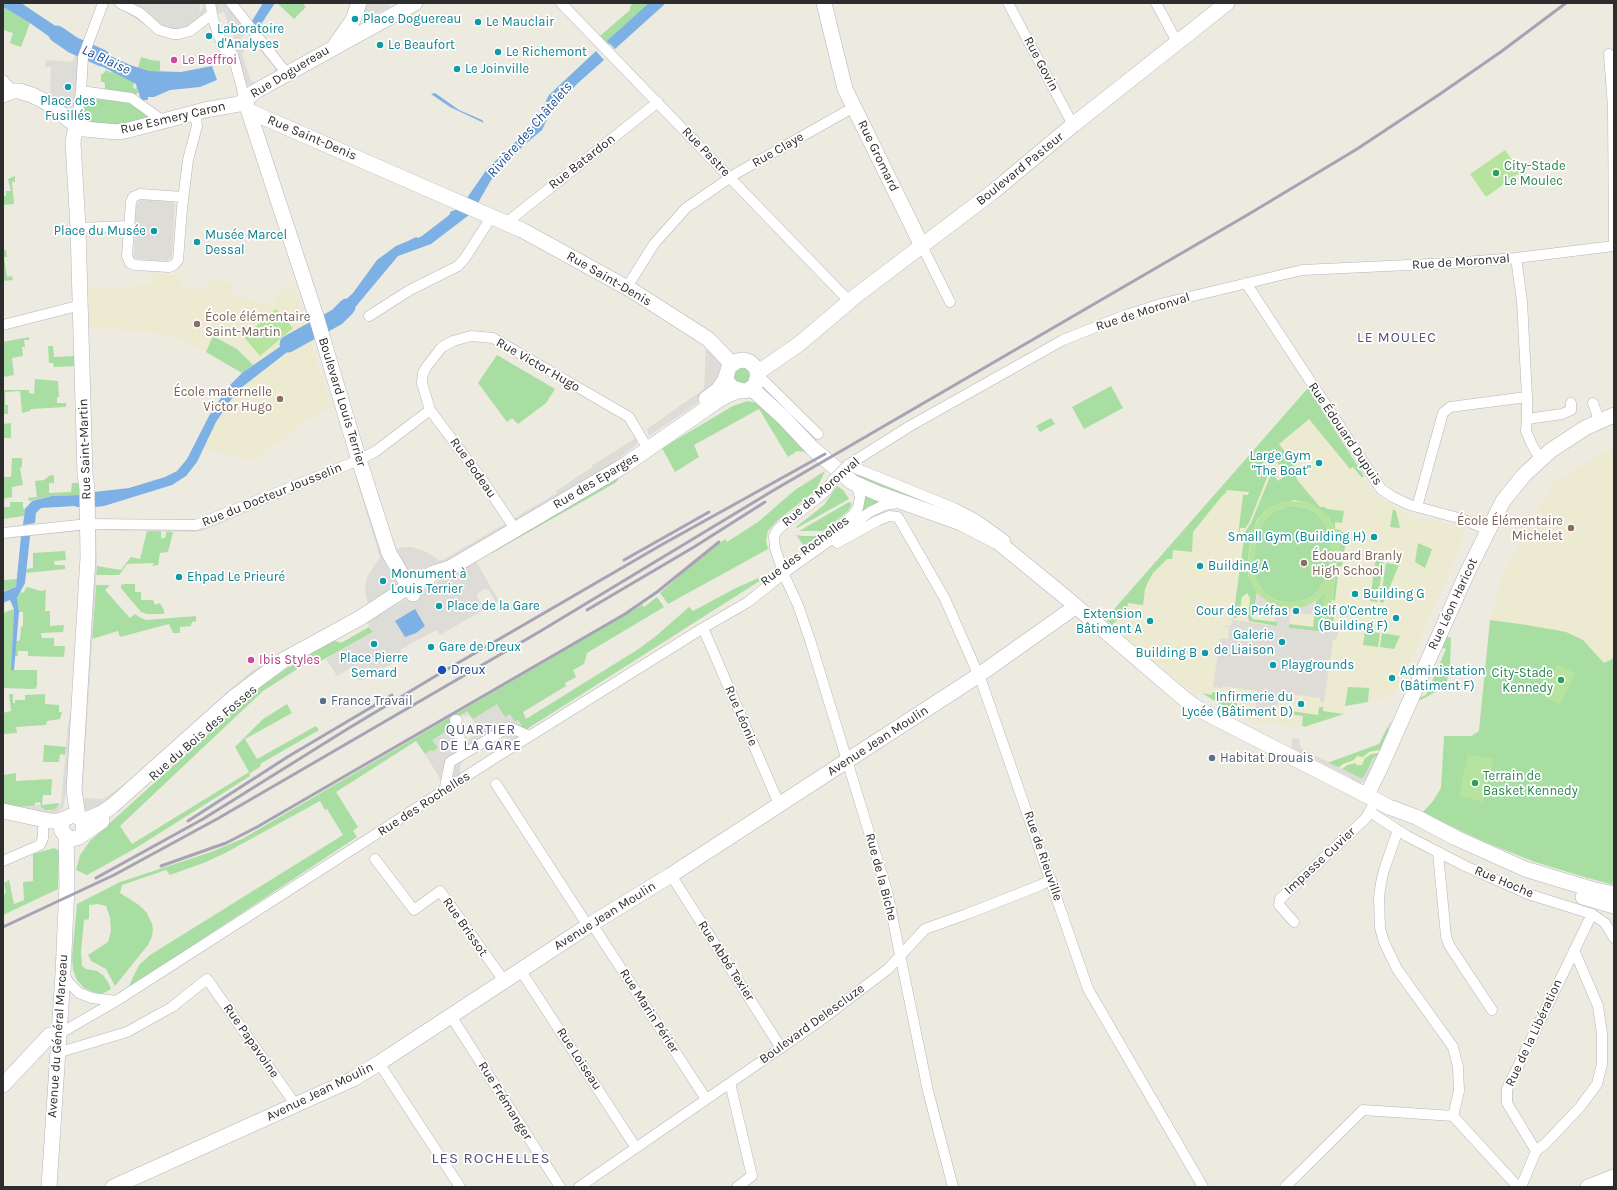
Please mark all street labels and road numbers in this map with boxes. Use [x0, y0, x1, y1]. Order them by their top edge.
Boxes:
street label: Rue Govin [1020, 34, 1062, 94]
street label: Rue Doguereau [248, 42, 332, 102]
street label: Rue Esmery Caron [119, 98, 227, 138]
street label: Rue Saint-Denis [265, 112, 359, 164]
street label: Rue Gromard [854, 118, 902, 194]
street label: Rue Pastre [678, 124, 734, 180]
street label: Rue Claye [749, 129, 807, 171]
street label: Boulevard Pasteur [973, 129, 1067, 209]
street label: Rue Batardon [546, 131, 618, 193]
street label: Rue Saint-Denis [564, 248, 654, 310]
street label: Rue de Moronval [1411, 251, 1511, 273]
street label: Rue de Moronval [1094, 289, 1192, 335]
street label: Rue Victor Hugo [493, 335, 583, 395]
street label: Boulevard Louis Terrier [315, 336, 369, 468]
street label: Rue Édouard Dupuis [1305, 380, 1385, 488]
street label: Rue Saint-Martin [75, 398, 95, 500]
street label: Rue Bodeau [446, 435, 500, 501]
street label: Rue des Eparges [550, 449, 642, 513]
street label: Rue de Moronval [779, 454, 863, 530]
street label: Rue du Docteur Jousselin [200, 460, 344, 530]
street label: Rue des Rochelles [758, 513, 852, 589]
street label: Rue Léon Haricot [1425, 556, 1481, 652]
street label: Rue du Bois des Fosses [146, 682, 260, 784]
street label: Rue Léonie [721, 684, 761, 748]
street label: Avenue Jean Moulin [825, 703, 931, 779]
street label: Rue des Rochelles [375, 768, 473, 840]
street label: Rue de Rieuville [1020, 809, 1066, 903]
street label: Impasse Cuvier [1281, 824, 1359, 898]
street label: Rue de la Biche [862, 831, 900, 923]
street label: Rue Hoche [1472, 863, 1536, 901]
street label: Avenue Jean Moulin [551, 878, 659, 954]
street label: Rue Brissot [439, 895, 491, 959]
street label: Rue Abbé Texier [694, 918, 758, 1004]
street label: Avenue du Général Marceau [45, 954, 71, 1118]
street label: Rue Marin Périer [616, 966, 682, 1056]
street label: Rue de la Libération [1502, 977, 1566, 1089]
street label: Boulevard Delescluze [756, 981, 868, 1067]
street label: Rue Papavoine [220, 1001, 282, 1081]
street label: Rue Loiseau [553, 1025, 605, 1093]
street label: Avenue Jean Moulin [264, 1059, 376, 1125]
street label: Rue Frémanger [475, 1059, 535, 1143]

